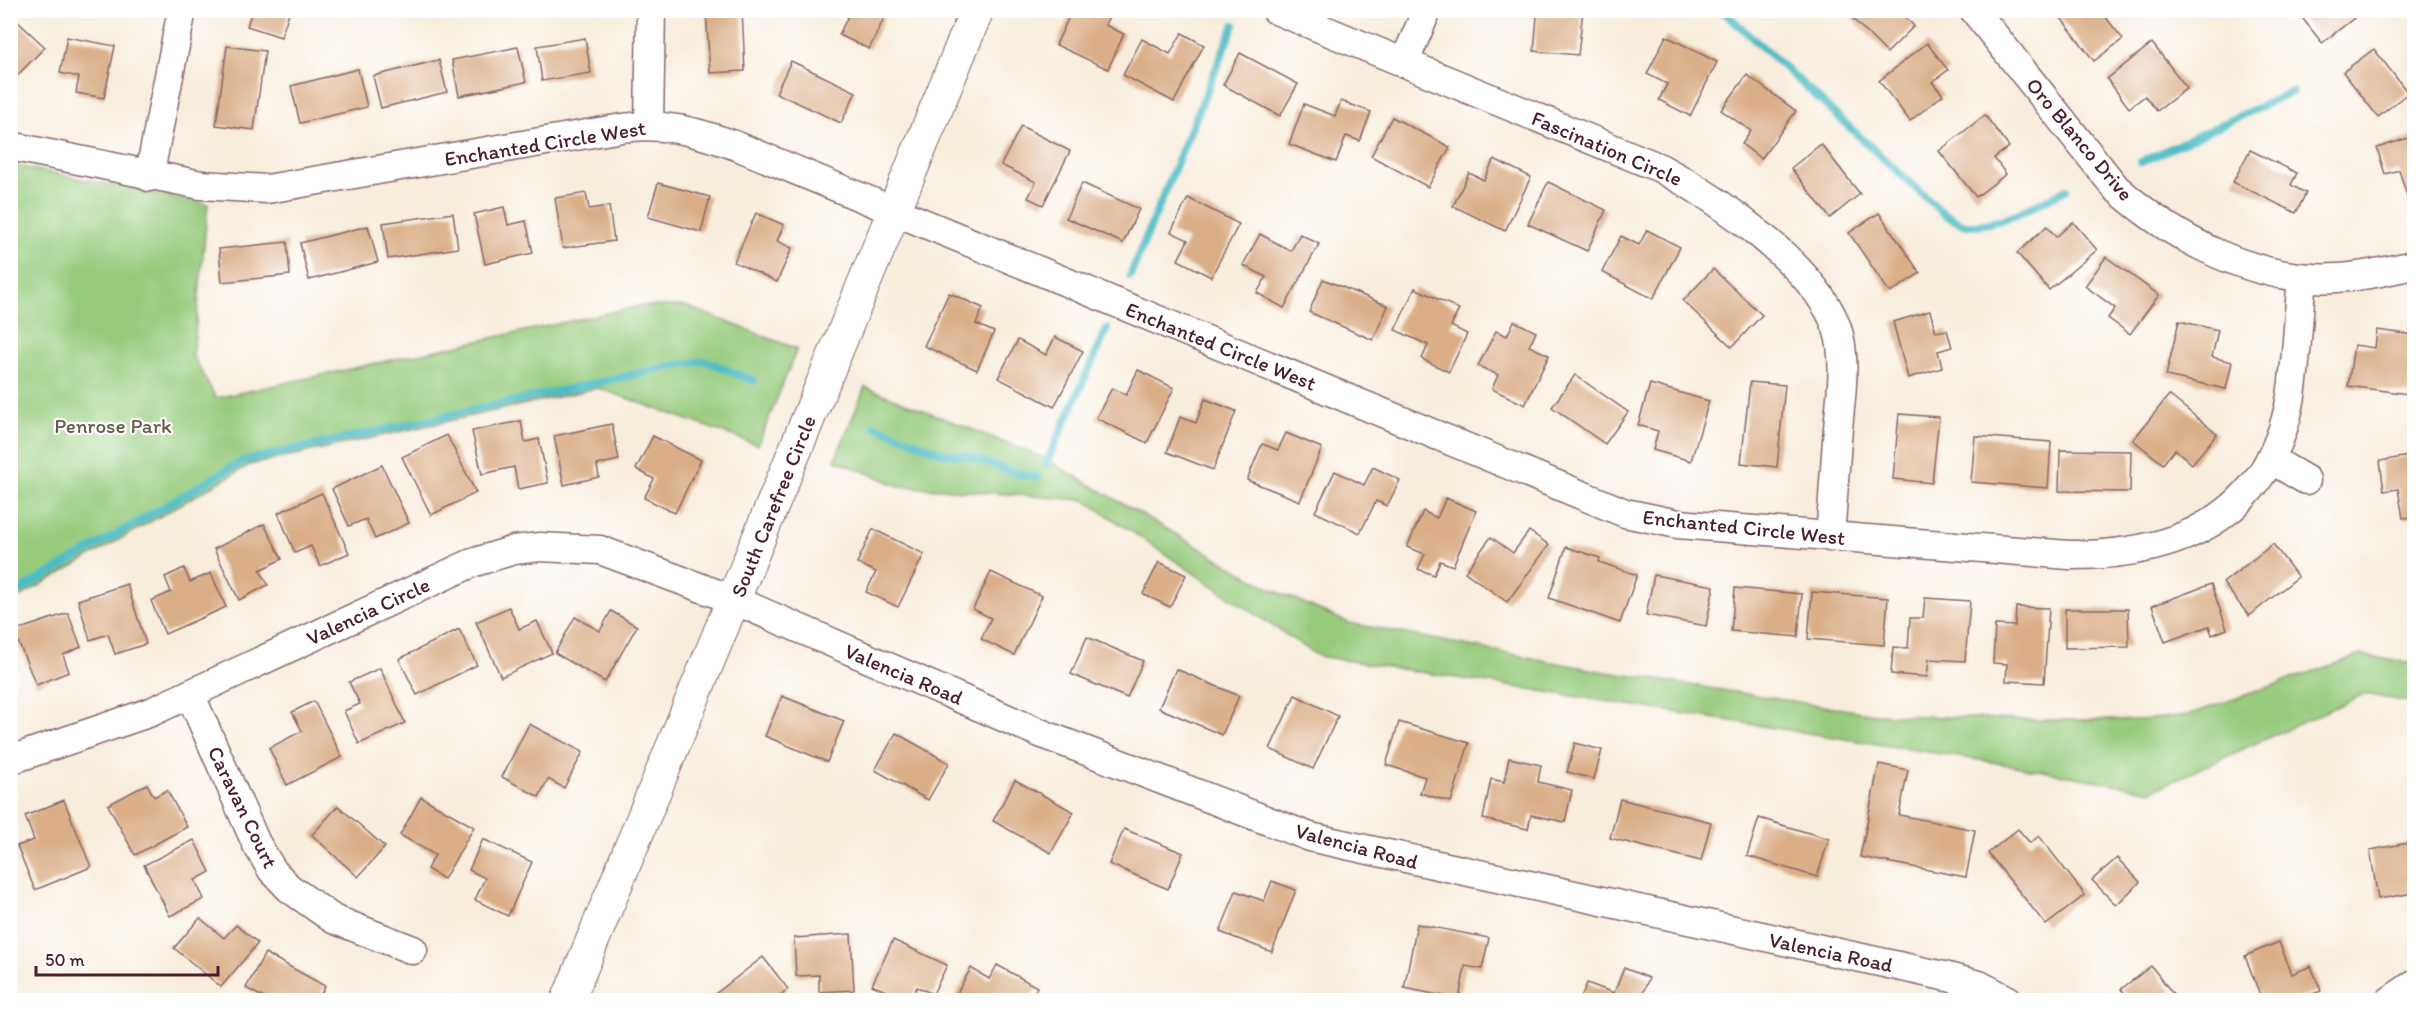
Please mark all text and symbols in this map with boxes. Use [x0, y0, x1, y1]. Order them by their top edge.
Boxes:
street label: Oro Blanco Drive [2021, 72, 2139, 206]
street label: Fascination Circle [1528, 105, 1686, 191]
street label: Enchanted Circle West [443, 115, 648, 171]
street label: Enchanted Circle West [1122, 296, 1320, 396]
street label: South Carefree Circle [725, 411, 821, 601]
park label: Penrose Park [54, 413, 172, 438]
street label: Enchanted Circle West [1642, 504, 1847, 550]
street label: Valencia Circle [302, 572, 434, 650]
street label: Valencia Road [841, 638, 967, 710]
street label: Caravan Court [203, 742, 283, 872]
street label: Valencia Road [1293, 818, 1422, 875]
street label: Valencia Road [1767, 927, 1896, 977]
scale bar [36, 939, 218, 977]
text: 50 m [45, 949, 85, 971]

